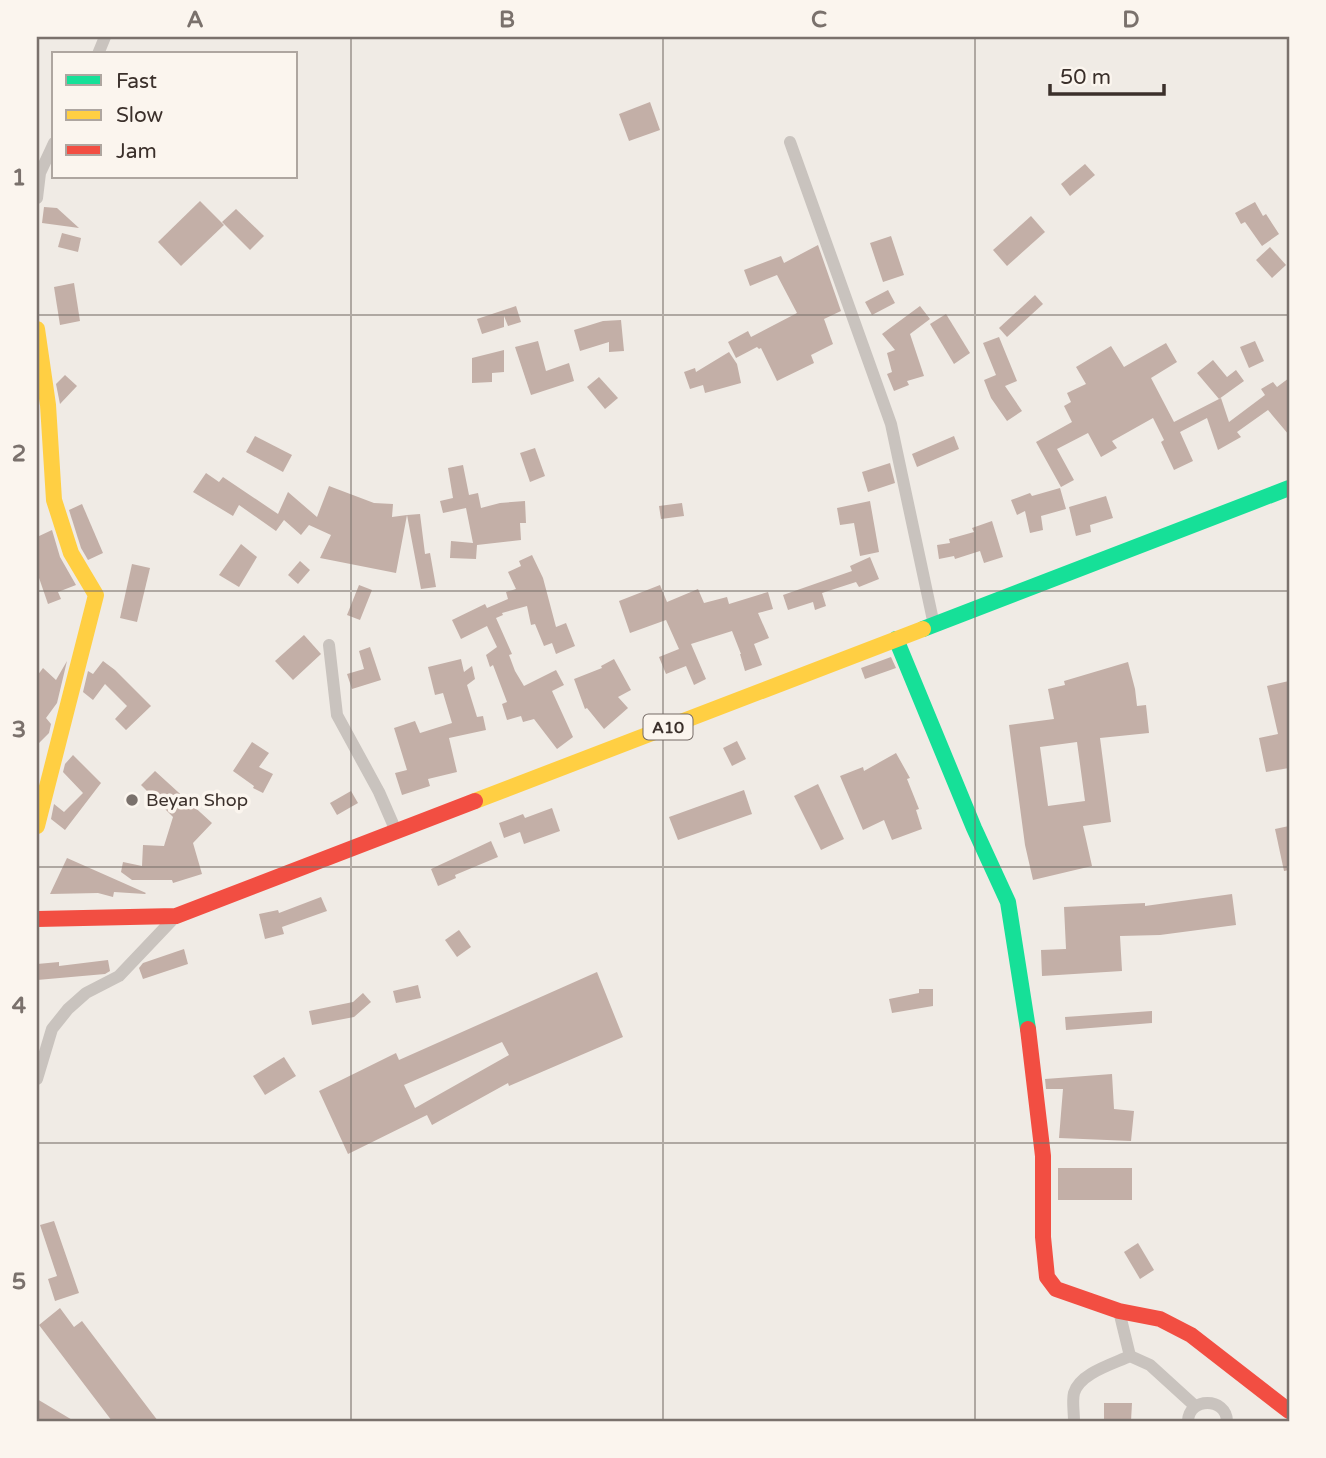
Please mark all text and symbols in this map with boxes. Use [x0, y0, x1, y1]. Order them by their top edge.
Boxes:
text: A [186, 6, 204, 34]
text: B [499, 6, 515, 34]
text: C [811, 6, 827, 34]
text: D [1122, 6, 1140, 34]
legend [52, 52, 298, 178]
scale bar [1050, 52, 1163, 96]
text: 50 m [1060, 65, 1111, 90]
text: Fast [116, 69, 157, 94]
text: Slow [116, 103, 164, 128]
text: Jam [116, 139, 157, 164]
text: 1 [12, 164, 26, 192]
text: 2 [12, 440, 26, 468]
road number: A10 [644, 714, 692, 740]
text: 3 [12, 716, 26, 744]
place label: Beyan Shop [146, 789, 248, 811]
marker: Beyan Shop [124, 792, 140, 808]
text: 4 [12, 992, 27, 1020]
text: 5 [12, 1268, 26, 1296]

